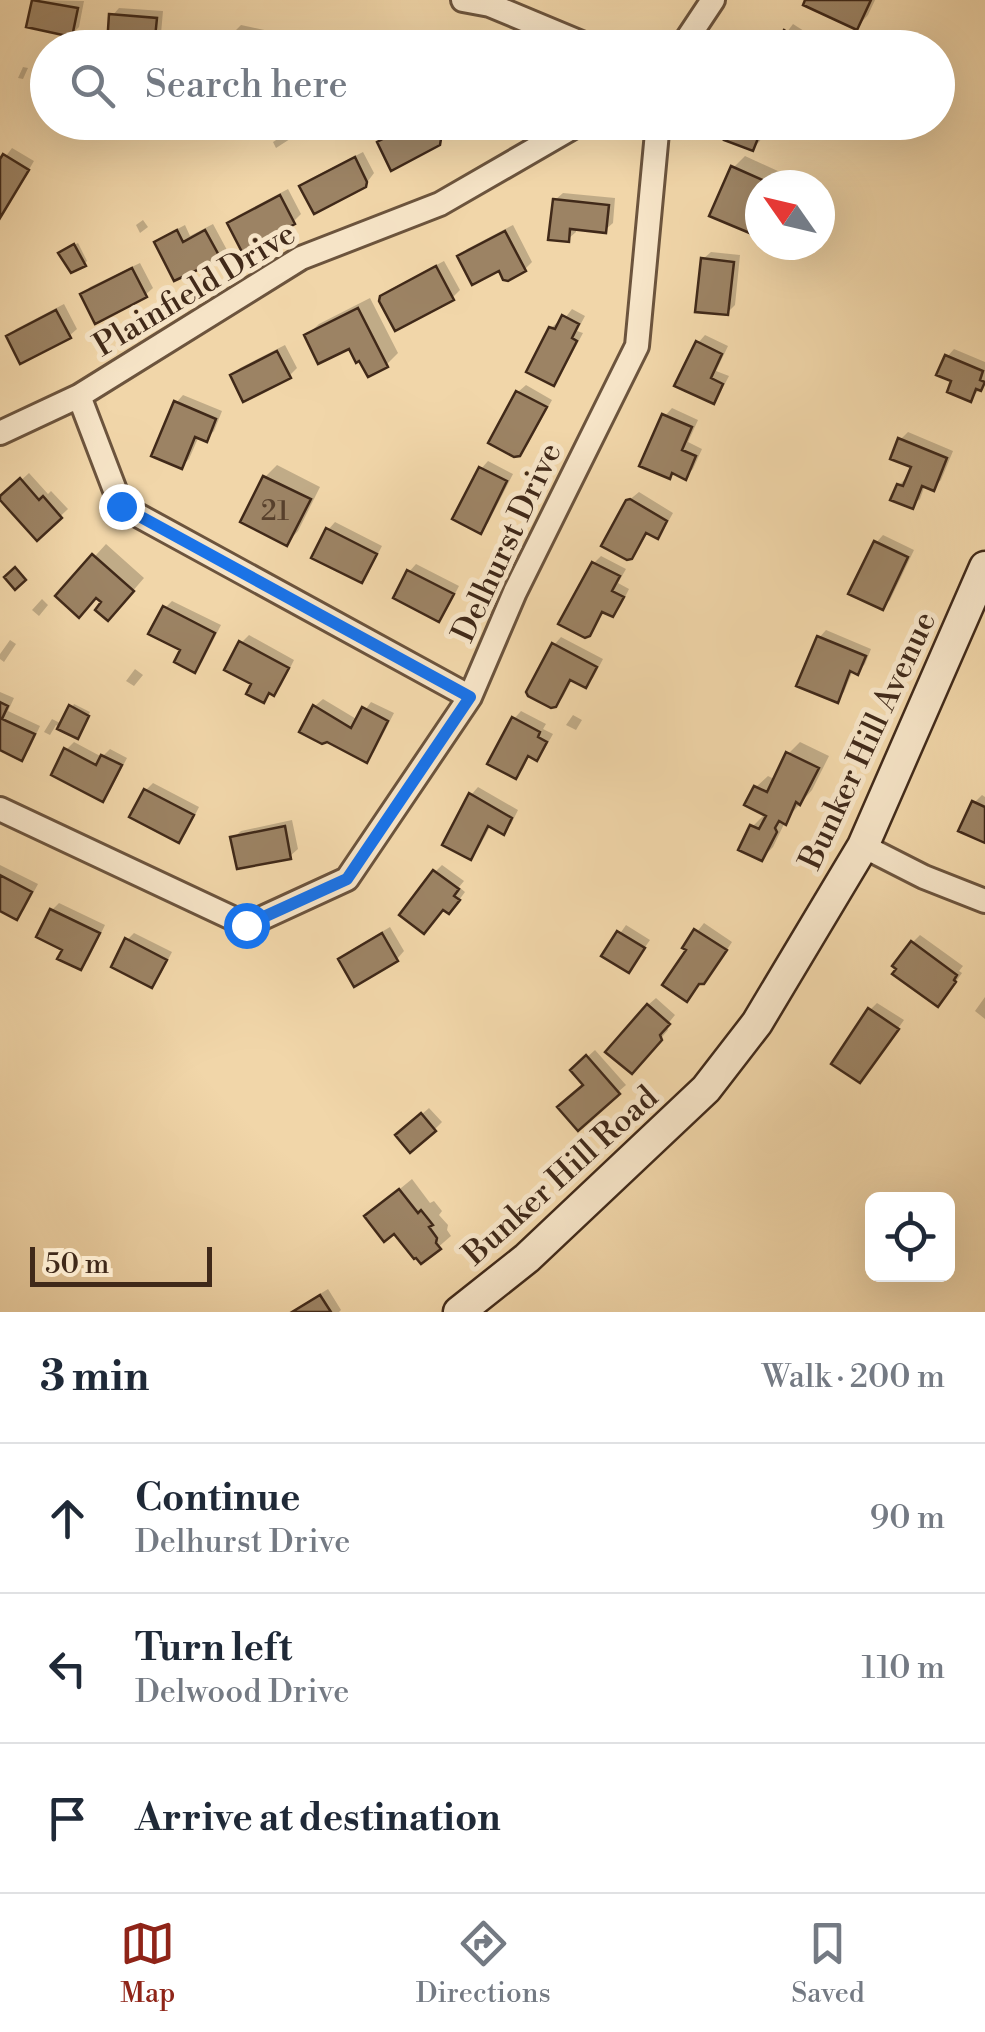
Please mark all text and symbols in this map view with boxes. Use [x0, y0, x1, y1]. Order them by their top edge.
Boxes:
search box [30, 30, 955, 140]
icon: search [65, 58, 120, 113]
text: Search here [145, 62, 348, 109]
north arrow [745, 170, 835, 260]
street label: Plainfield Drive [86, 214, 303, 366]
street label: Delhurst Drive [443, 436, 571, 648]
route end [99, 484, 145, 530]
house number: 21 [261, 494, 289, 529]
street label: Bunker Hill Avenue [790, 605, 945, 877]
route start [224, 903, 270, 949]
street label: Bunker Hill Road [454, 1078, 666, 1275]
map controls [865, 1192, 955, 1282]
button: locate [865, 1192, 955, 1282]
scale bar [30, 1242, 212, 1286]
text: 50 m [45, 1247, 109, 1282]
text: 3 min [40, 1351, 149, 1404]
text: Walk · 200 m [762, 1357, 945, 1397]
text: Continue [135, 1475, 300, 1522]
icon: ahead [40, 1491, 95, 1546]
text: 90 m [870, 1498, 945, 1538]
text: Delhurst Drive [135, 1522, 350, 1562]
text: Turn left [135, 1625, 292, 1672]
icon: left [40, 1641, 95, 1696]
text: 110 m [862, 1648, 945, 1688]
text: Delwood Drive [135, 1672, 349, 1712]
icon: arrive [40, 1791, 95, 1846]
text: Arrive at destination [135, 1795, 501, 1842]
tab: Map [120, 1916, 175, 2011]
tab: Directions [416, 1916, 551, 2011]
tab: Saved [791, 1916, 865, 2011]

